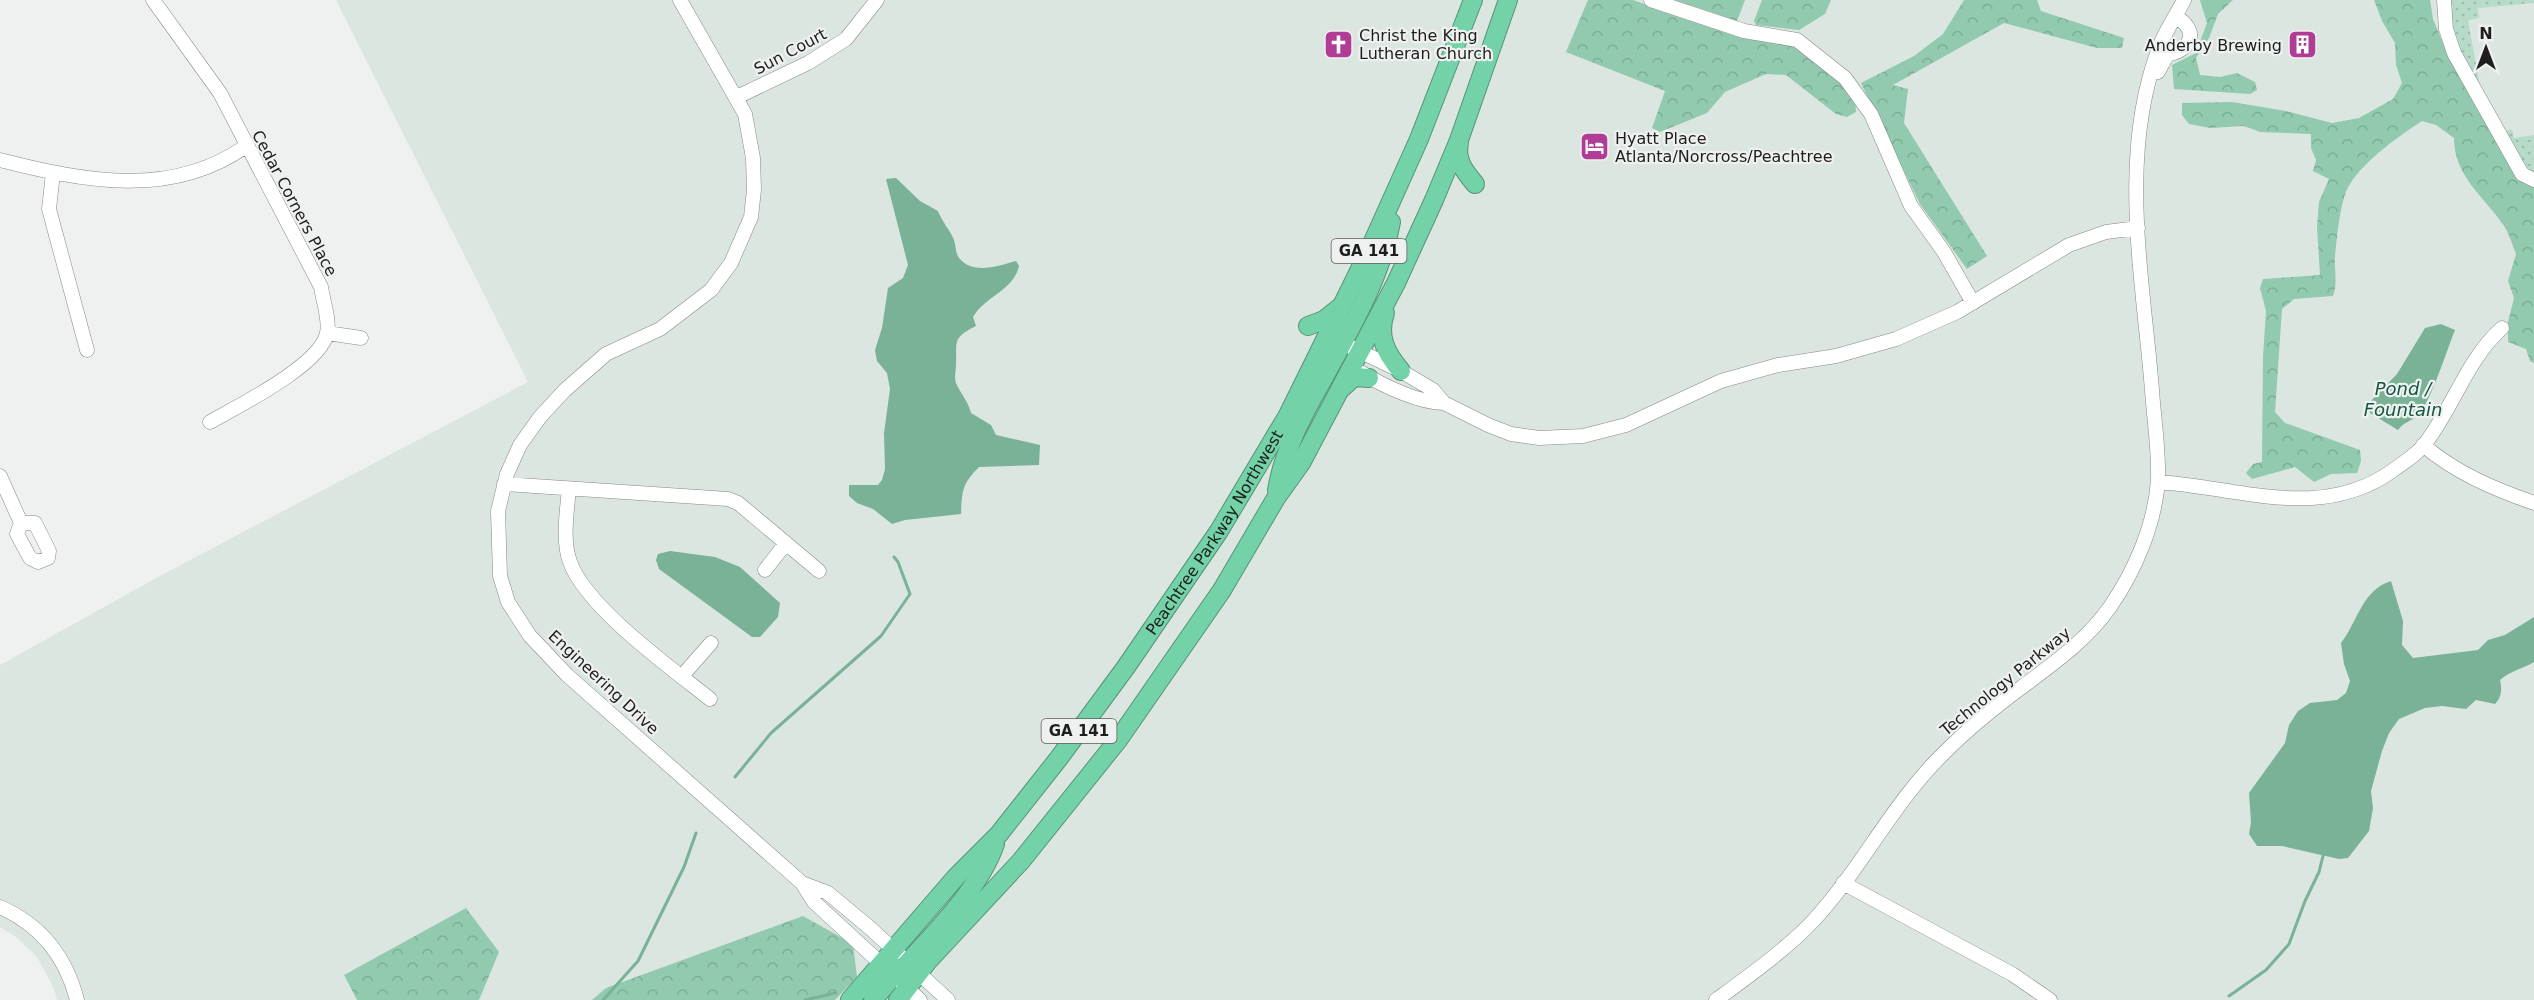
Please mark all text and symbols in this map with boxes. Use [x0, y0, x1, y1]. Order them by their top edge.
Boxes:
north arrow [2456, 18, 2516, 78]
street label: Sun Court [751, 24, 830, 78]
text: N [2479, 24, 2493, 43]
place label: Christ the King Lutheran Church [1359, 26, 1492, 63]
church icon: Christ the King Lutheran Church [1322, 28, 1354, 60]
building icon: Anderby Brewing [2287, 29, 2319, 61]
place label: Anderby Brewing [2145, 36, 2282, 55]
street label: Cedar Corners Place [248, 127, 341, 279]
place label: Hyatt Place Atlanta/Norcross/Peachtree [1615, 129, 1833, 166]
hotel icon: Hyatt Place Atlanta/Norcross/Peachtree [1578, 131, 1610, 163]
road number: GA 141 [1332, 239, 1406, 263]
water label: Pond / Fountain [2364, 378, 2442, 420]
street label: Peachtree Parkway Northwest [1142, 427, 1287, 639]
street label: Technology Parkway [1936, 623, 2074, 740]
street label: Engineering Drive [545, 626, 663, 738]
road number: GA 141 [1042, 719, 1116, 743]

